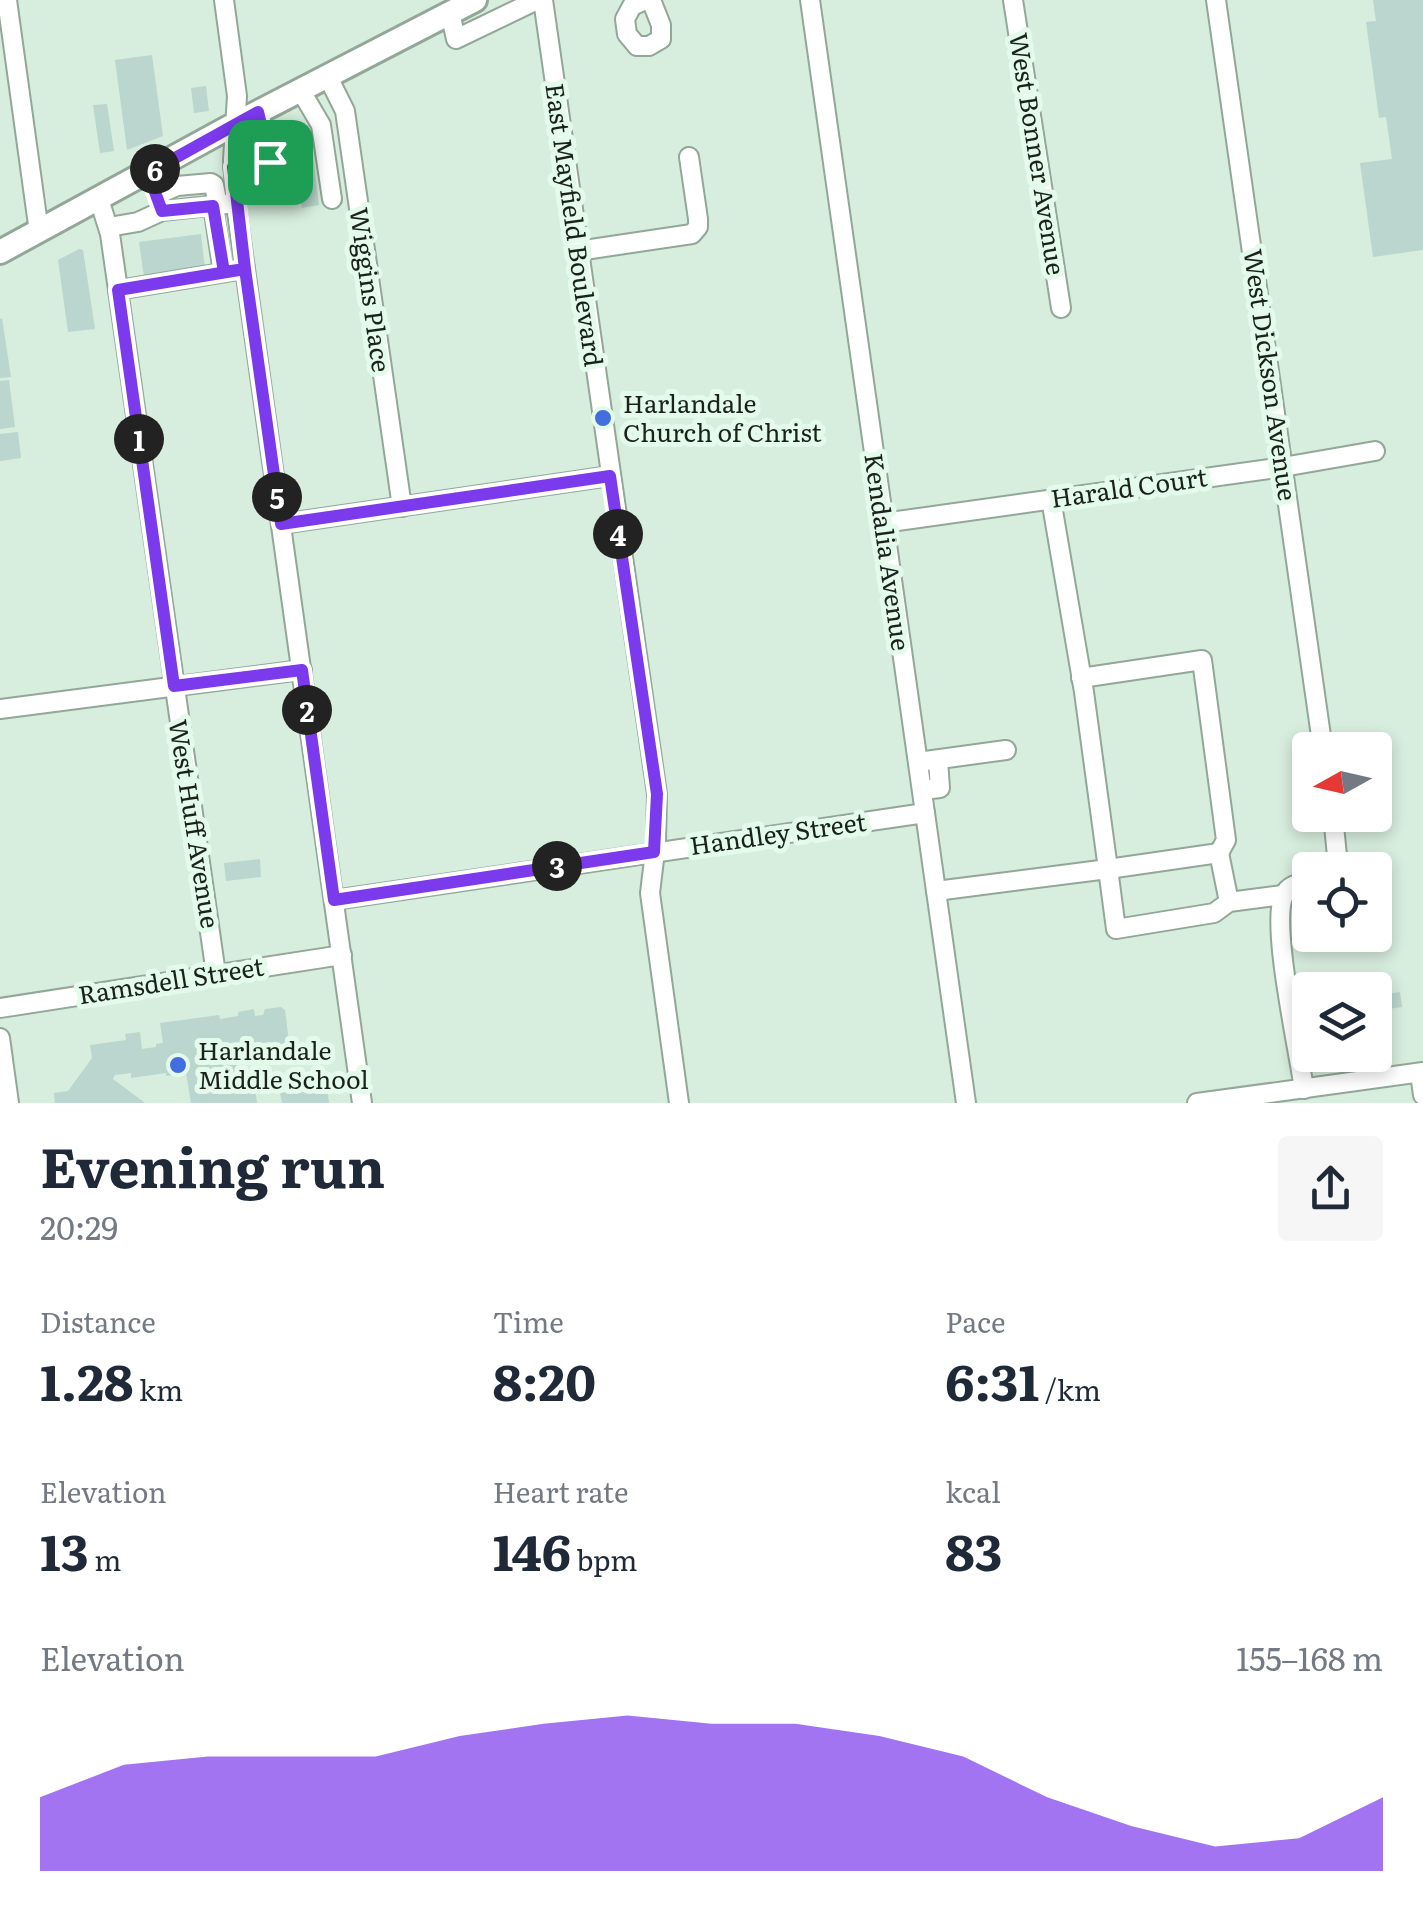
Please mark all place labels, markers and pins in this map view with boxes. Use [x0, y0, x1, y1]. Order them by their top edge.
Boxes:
pin [228, 120, 313, 205]
pin: 6 [130, 144, 180, 194]
place label: Harlandale Church of Christ [623, 384, 822, 450]
marker: Harlandale Church of Christ [592, 407, 614, 429]
pin: 1 [114, 414, 164, 464]
pin: 5 [252, 472, 302, 522]
pin: 4 [593, 509, 643, 559]
pin: 2 [282, 685, 332, 735]
pin: 3 [532, 841, 582, 891]
place label: Harlandale Middle School [198, 1031, 369, 1097]
marker: Harlandale Middle School [167, 1054, 189, 1076]

